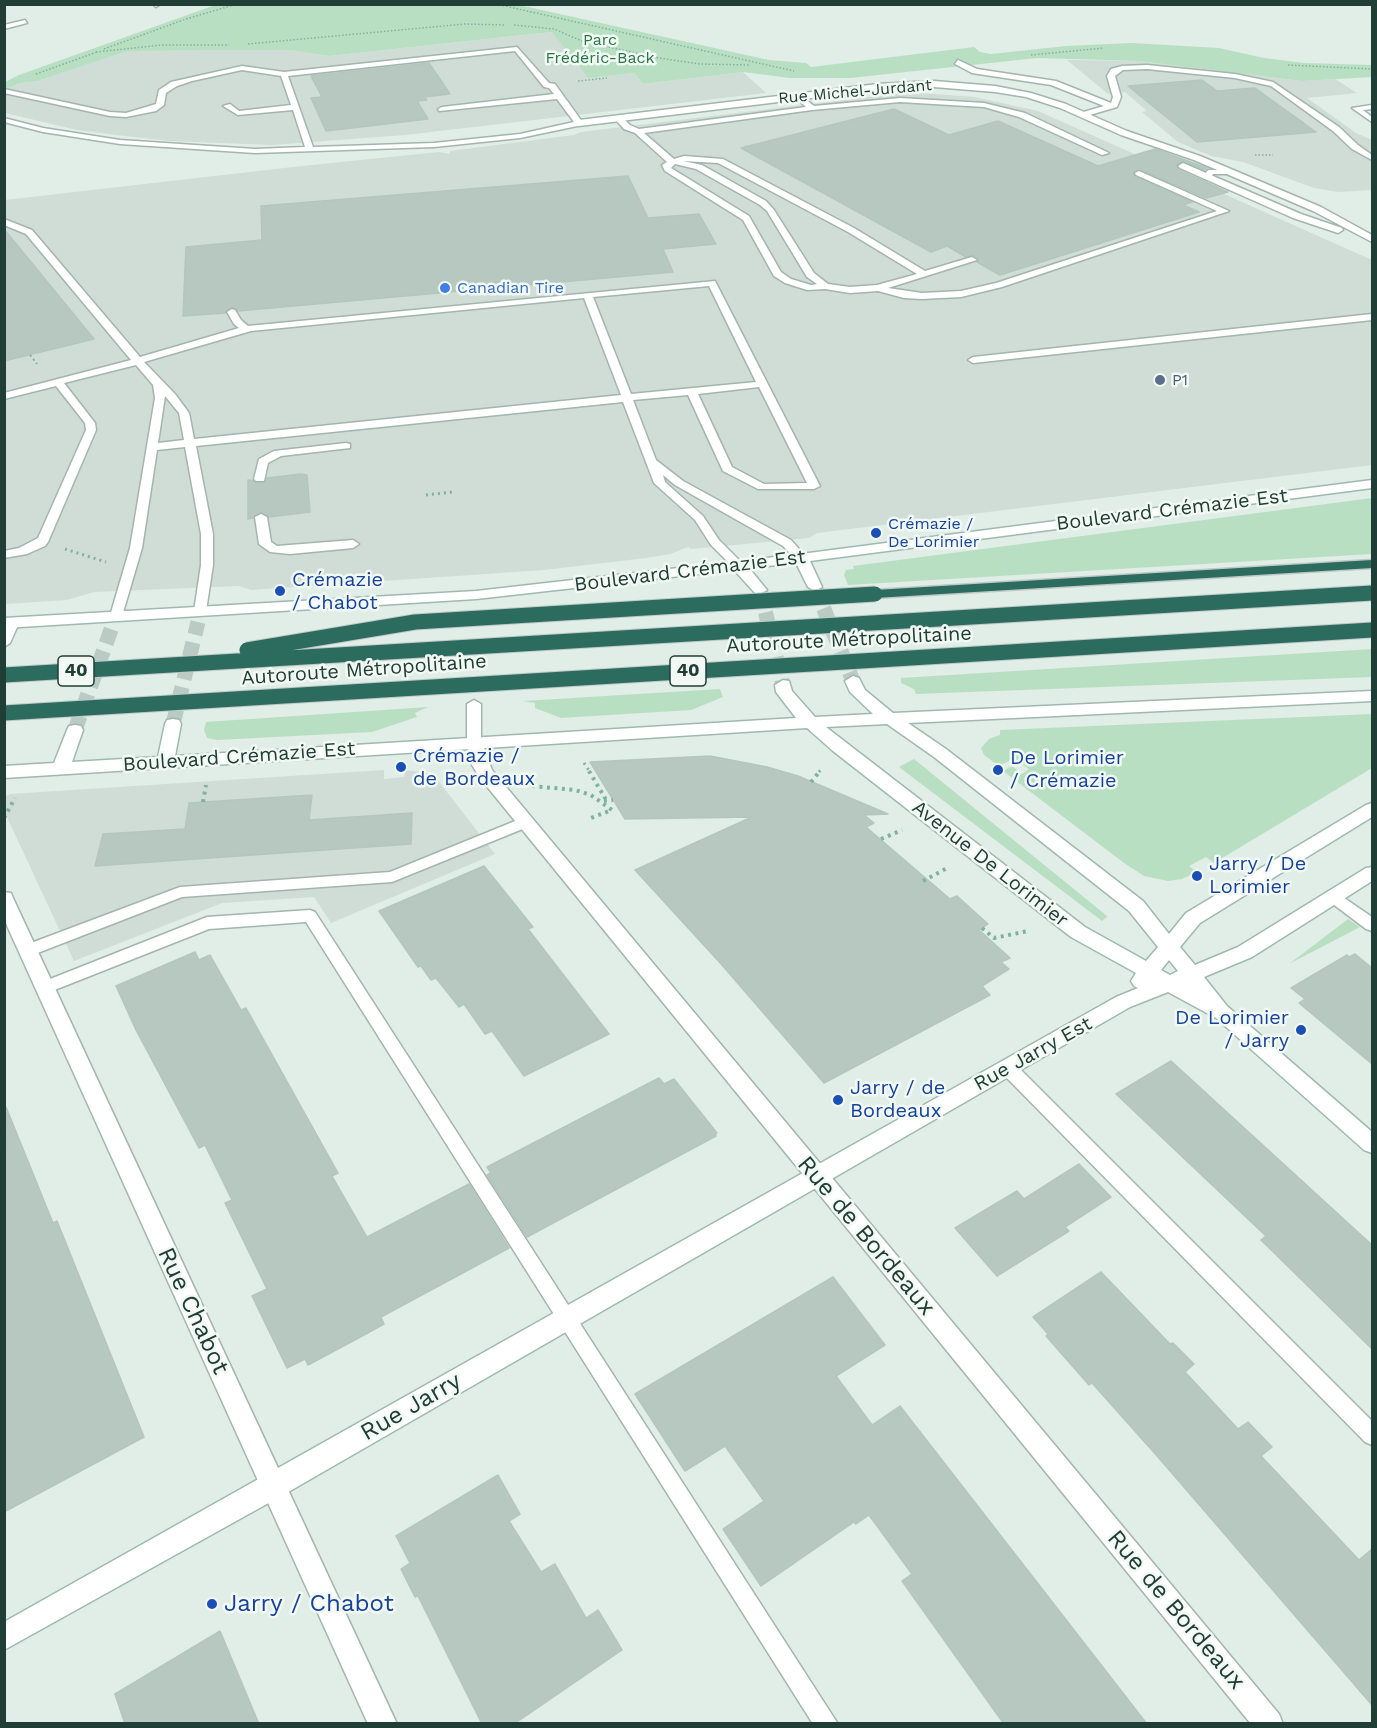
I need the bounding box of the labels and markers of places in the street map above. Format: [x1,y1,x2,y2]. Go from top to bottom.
place label: Canadian Tire [457,278,564,298]
marker: Canadian Tire [438,281,452,295]
place label: P1 [1172,370,1188,390]
marker: P1 [1153,373,1167,387]
place label: Crémazie / De Lorimier [888,514,979,552]
marker: Crémazie / De Lorimier [869,526,883,540]
place label: Crémazie / Chabot [292,568,383,615]
marker: Crémazie / Chabot [273,584,287,598]
place label: Crémazie / de Bordeaux [413,744,535,791]
place label: De Lorimier / Crémazie [1010,746,1124,793]
marker: Crémazie / de Bordeaux [394,760,408,774]
marker: De Lorimier / Crémazie [991,763,1005,777]
place label: Jarry / De Lorimier [1209,852,1306,899]
marker: Jarry / De Lorimier [1190,869,1204,883]
place label: De Lorimier / Jarry [1175,1006,1289,1053]
marker: De Lorimier / Jarry [1294,1023,1308,1037]
place label: Jarry / de Bordeaux [850,1076,945,1123]
marker: Jarry / de Bordeaux [831,1093,845,1107]
place label: Jarry / Chabot [224,1590,394,1618]
marker: Jarry / Chabot [205,1597,219,1611]

